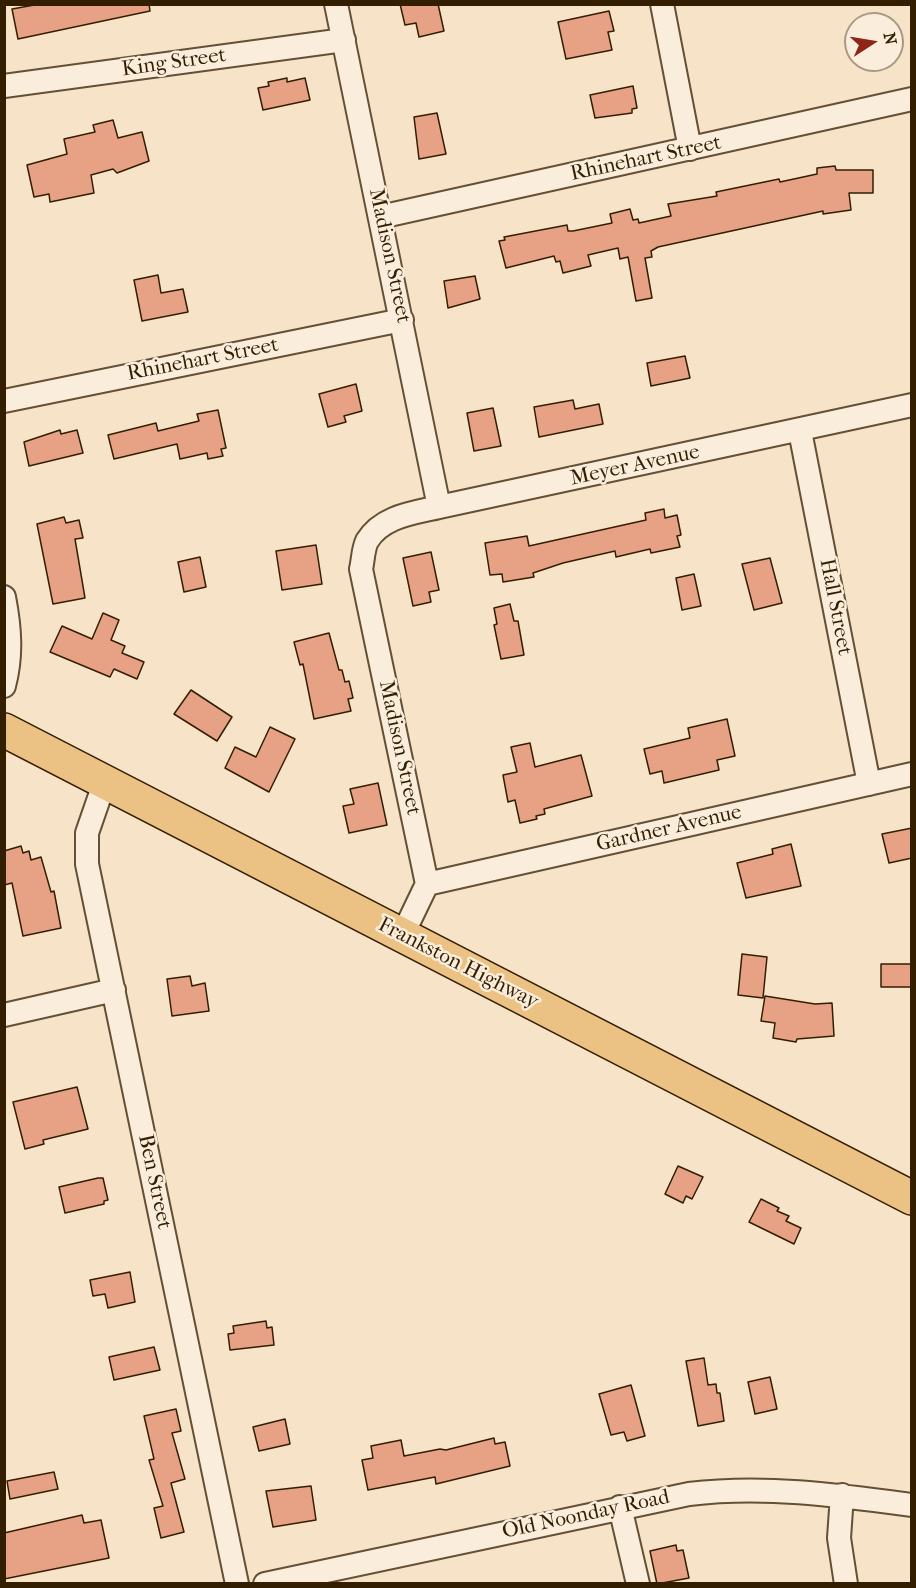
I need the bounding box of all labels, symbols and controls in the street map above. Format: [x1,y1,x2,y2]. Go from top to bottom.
north arrow [844,12,904,72]
text: N [880,31,901,46]
street label: King Street [120,43,228,83]
street label: Rhinehart Street [568,131,724,187]
street label: Madison Street [362,186,416,326]
street label: Rhinehart Street [125,333,281,387]
street label: Meyer Avenue [568,440,702,492]
street label: Hall Street [813,557,857,657]
street label: Madison Street [372,678,426,818]
street label: Gardner Avenue [594,800,744,858]
street label: Frankston Highway [374,913,542,1015]
street label: Ben Street [132,1132,176,1232]
street label: Old Noonday Road [500,1485,672,1545]

